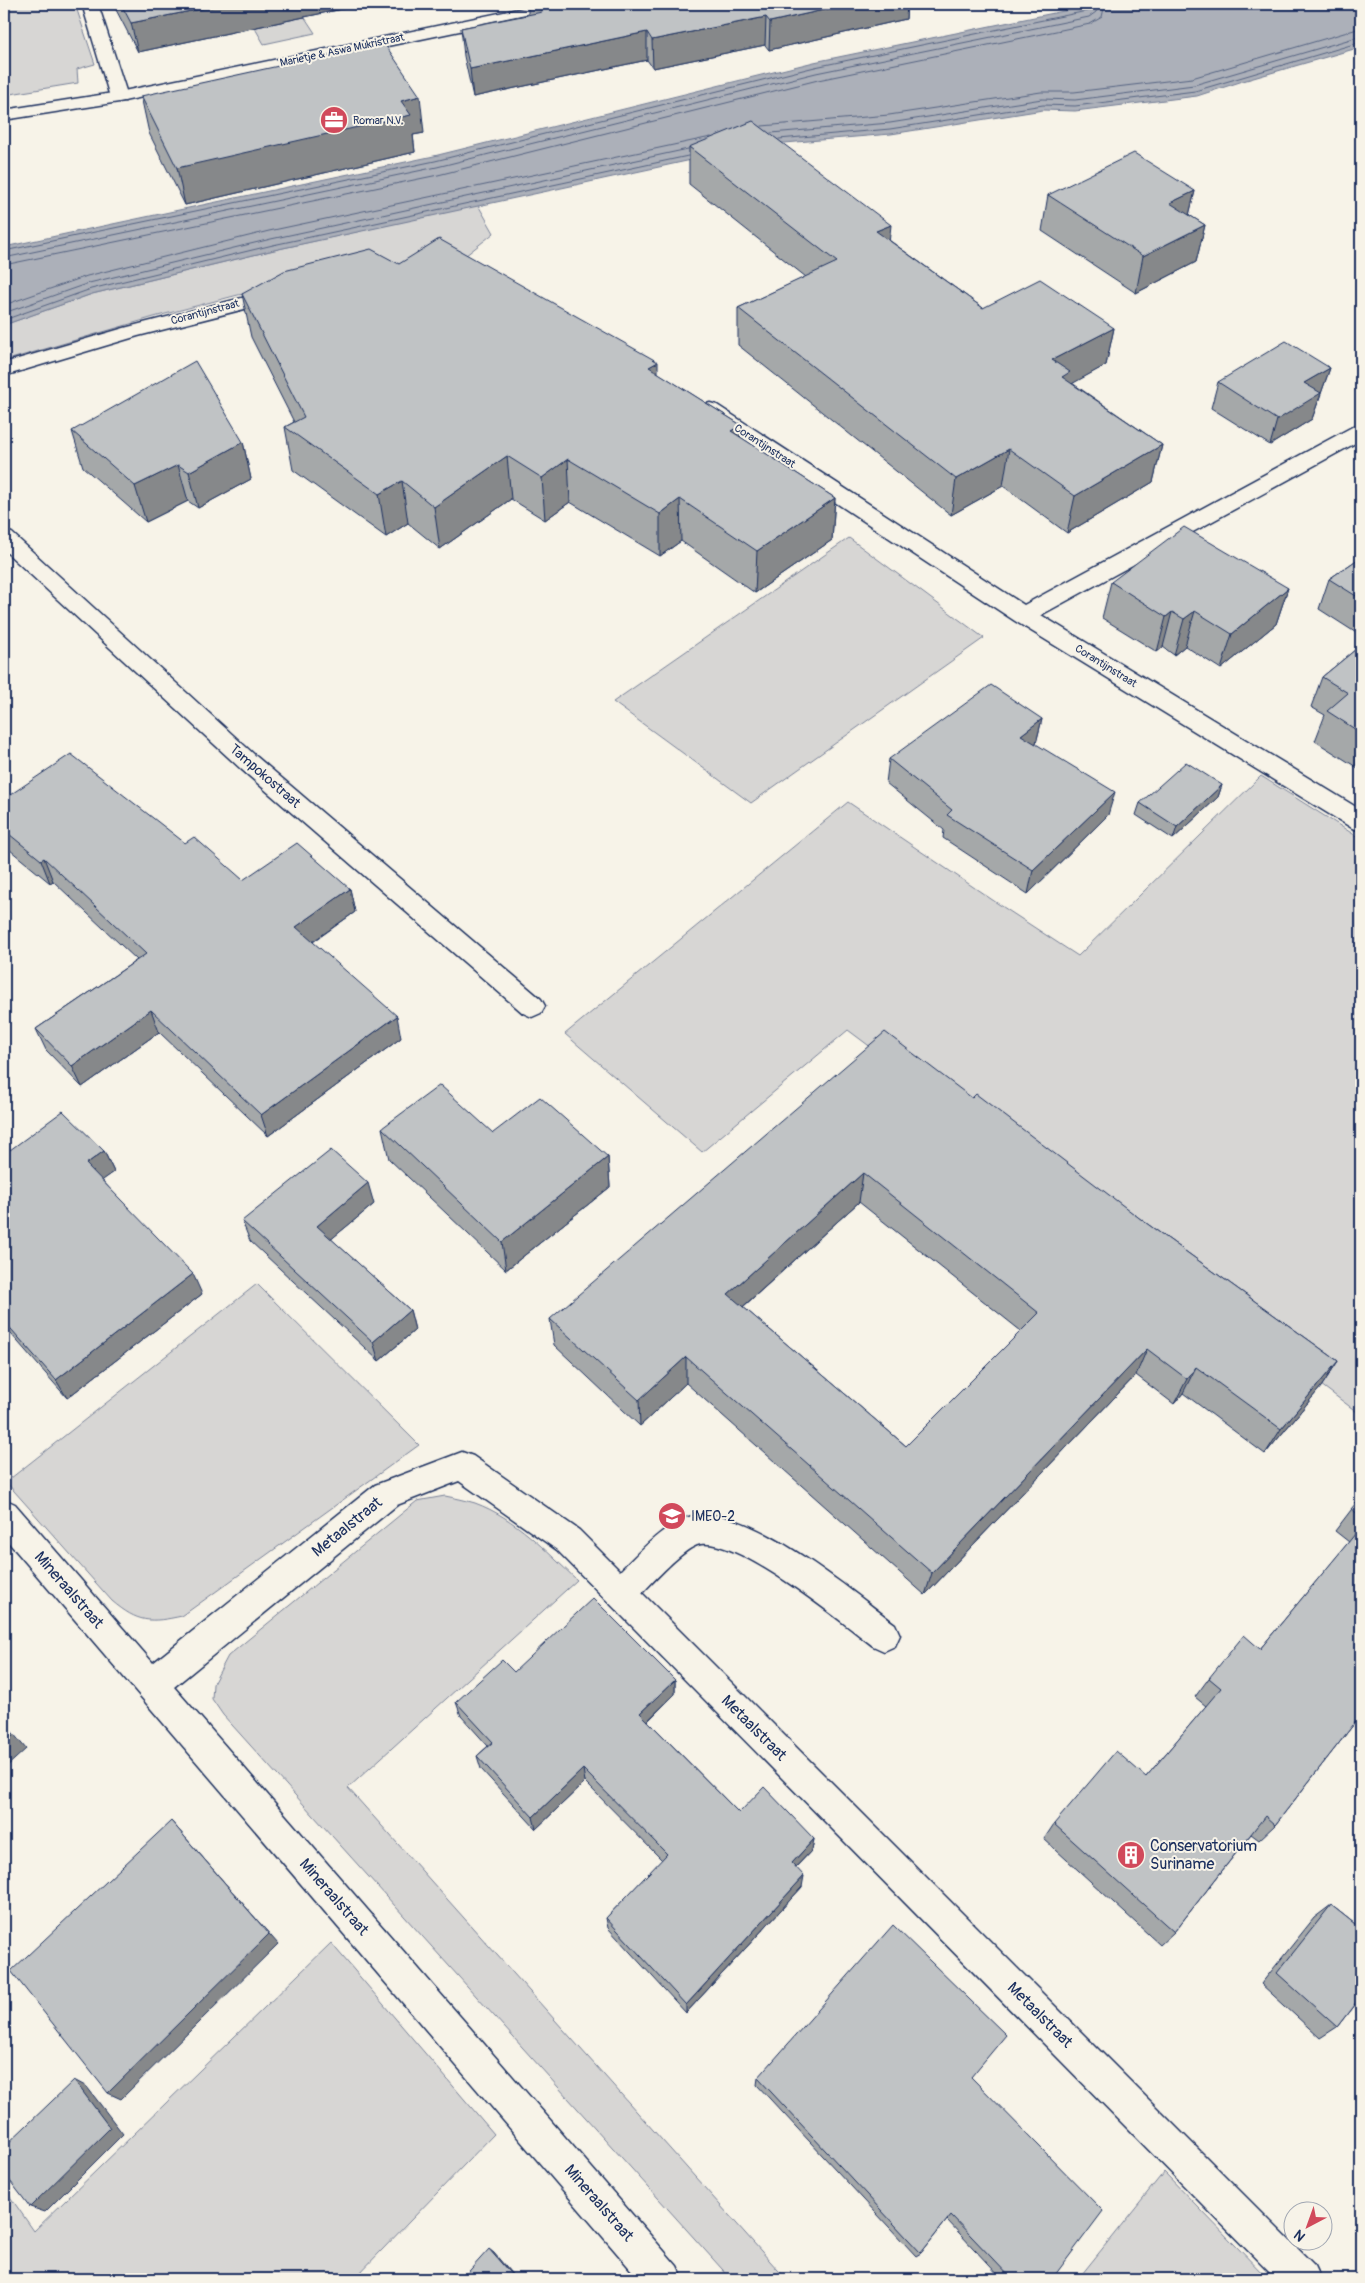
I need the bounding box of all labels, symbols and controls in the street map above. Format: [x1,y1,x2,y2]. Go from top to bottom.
street label: Marietje & Aswa Mukristraat [279,30,406,70]
office icon: Romar N.V. [319,105,349,135]
place label: Romar N.V. [353,114,403,127]
street label: Corantijnstraat [169,296,241,327]
street label: Corantijnstraat [732,421,798,471]
street label: Corantijnstraat [1073,642,1140,690]
street label: Tampokostraat [226,741,304,812]
street label: Metaalstraat [308,1492,387,1561]
school or university icon: IMEO-2 [657,1501,687,1531]
place label: IMEO-2 [691,1508,735,1525]
street label: Mineraalstraat [30,1547,108,1633]
street label: Metaalstraat [717,1691,791,1765]
place label: Conservatorium Suriname [1150,1836,1257,1874]
building icon: Conservatorium Suriname [1116,1840,1146,1870]
street label: Mineraalstraat [295,1854,373,1940]
street label: Metaalstraat [1003,1978,1077,2052]
street label: Mineraalstraat [560,2160,638,2246]
north arrow [1282,2200,1332,2250]
text: N [1291,2226,1309,2245]

